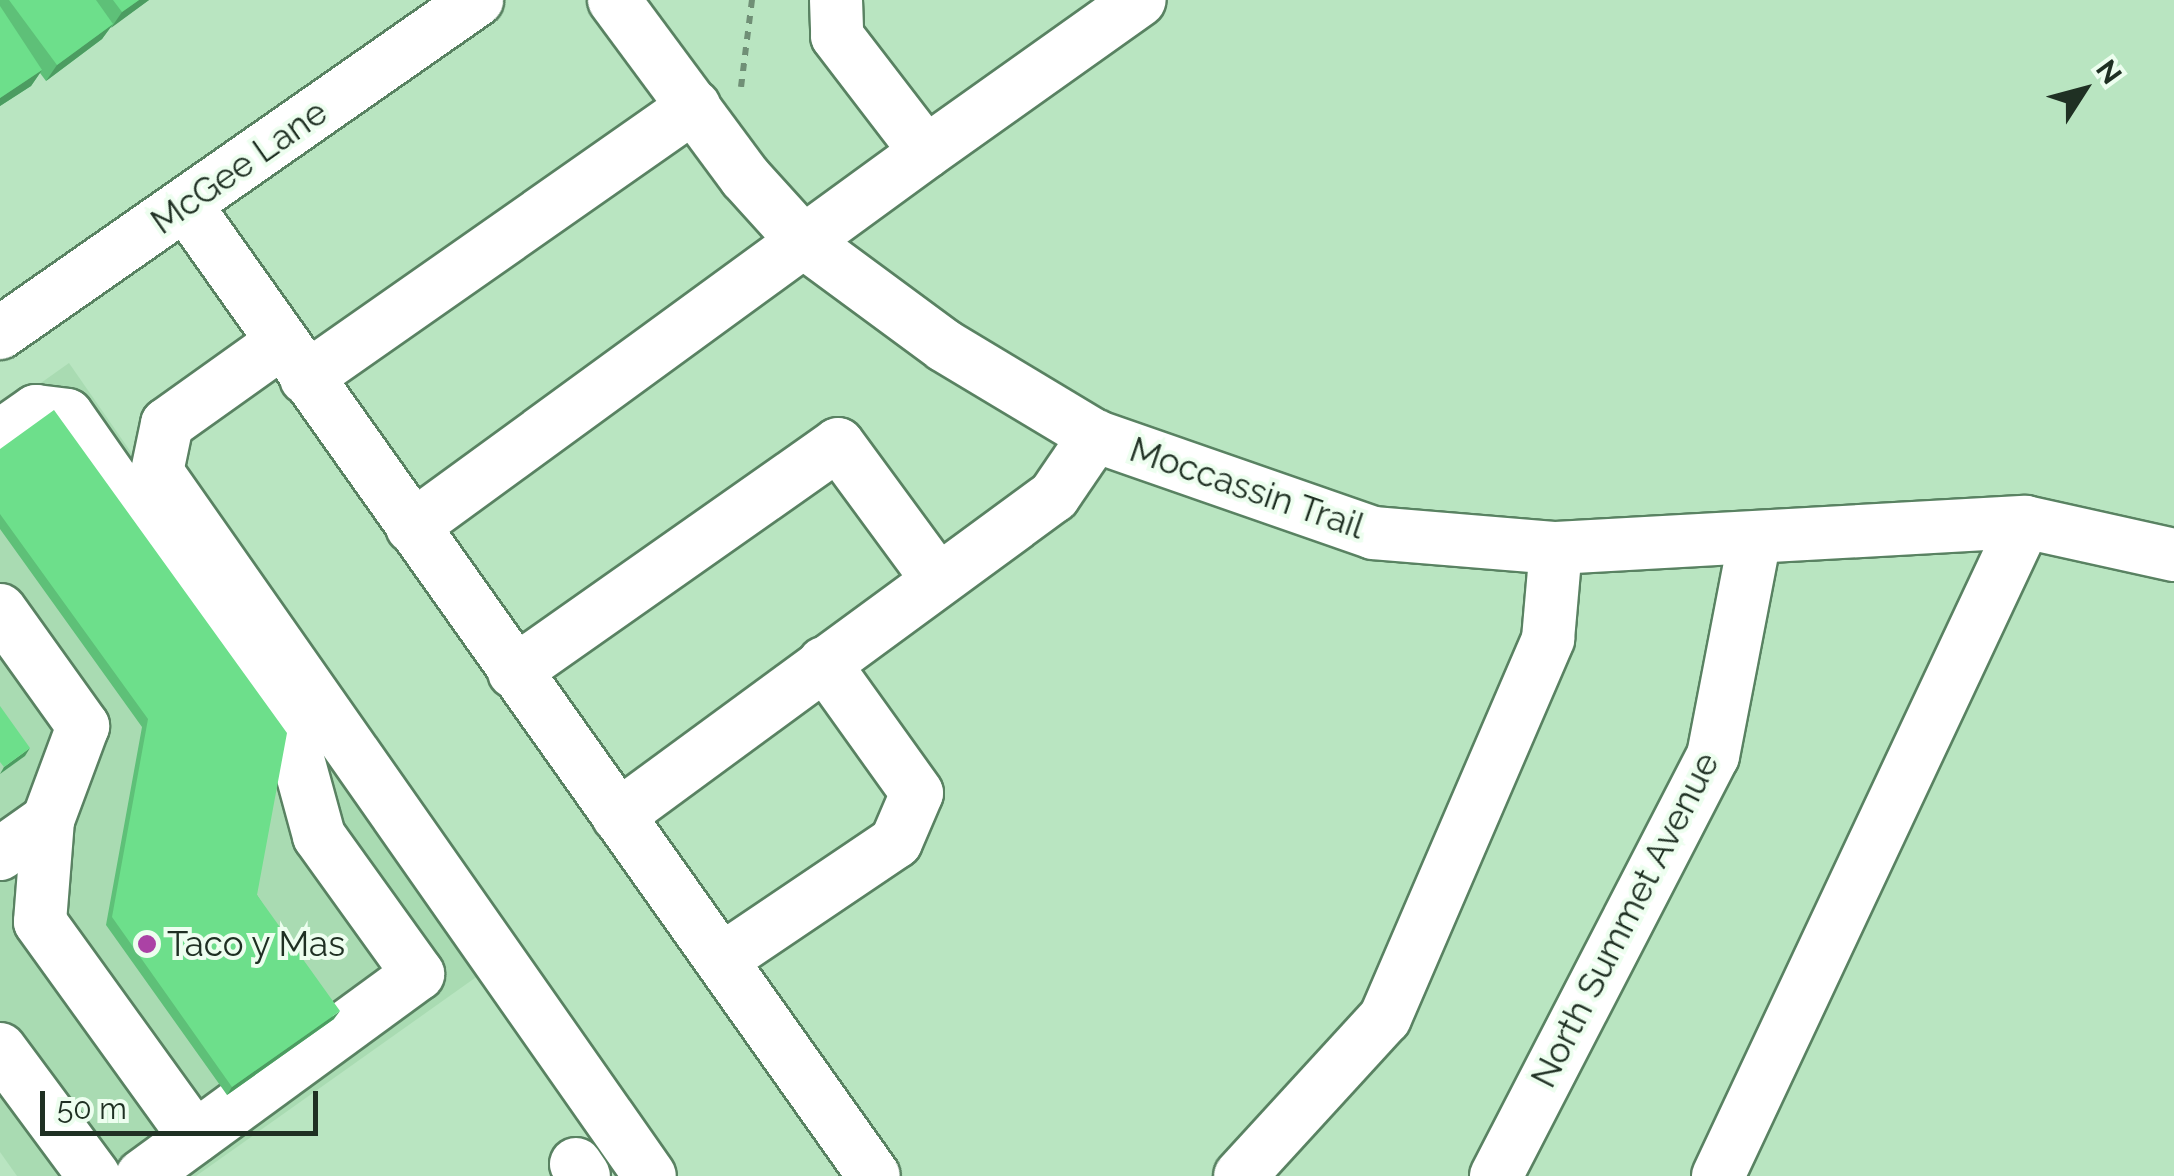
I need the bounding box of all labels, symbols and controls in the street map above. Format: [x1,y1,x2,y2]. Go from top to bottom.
north arrow [2034,40,2134,140]
text: N [2089,54,2128,90]
street label: McGee Lane [143,91,335,243]
street label: Moccassin Trail [1124,428,1370,548]
street label: North Summet Avenue [1522,745,1728,1095]
place label: Taco y Mas [167,923,347,965]
marker: Taco y Mas [136,933,158,955]
scale bar [45,1071,322,1133]
text: 50 m [57,1091,127,1126]

